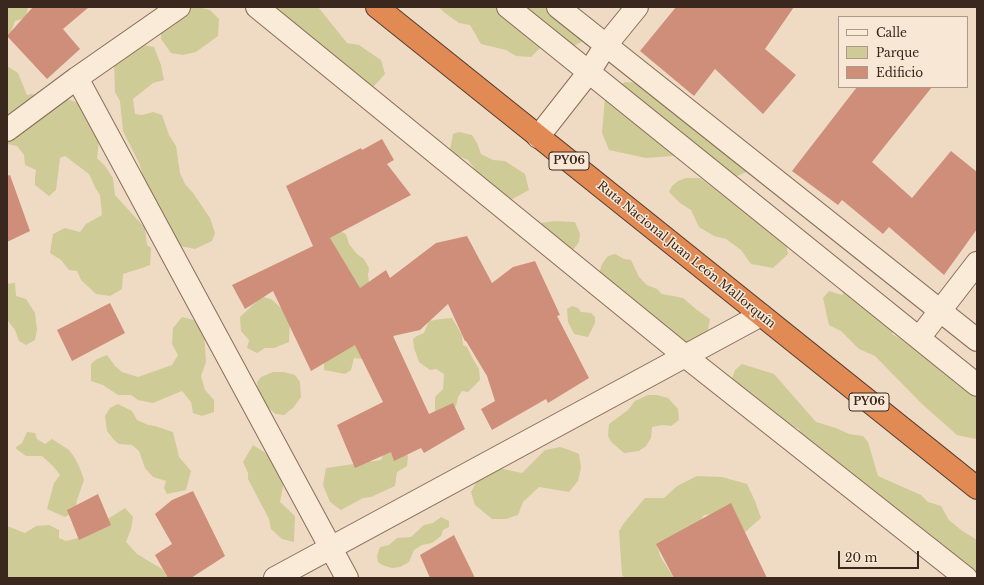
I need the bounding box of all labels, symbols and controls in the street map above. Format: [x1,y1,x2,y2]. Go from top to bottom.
legend [838,16,968,88]
text: Calle [876,25,907,40]
text: Parque [876,45,919,60]
text: Edificio [876,65,923,80]
road number: PY06 [549,152,589,170]
street label: Ruta Nacional Juan León Mallorquín [594,179,778,331]
road number: PY06 [849,393,889,411]
scale bar [840,543,921,569]
text: 20 m [845,550,877,565]

